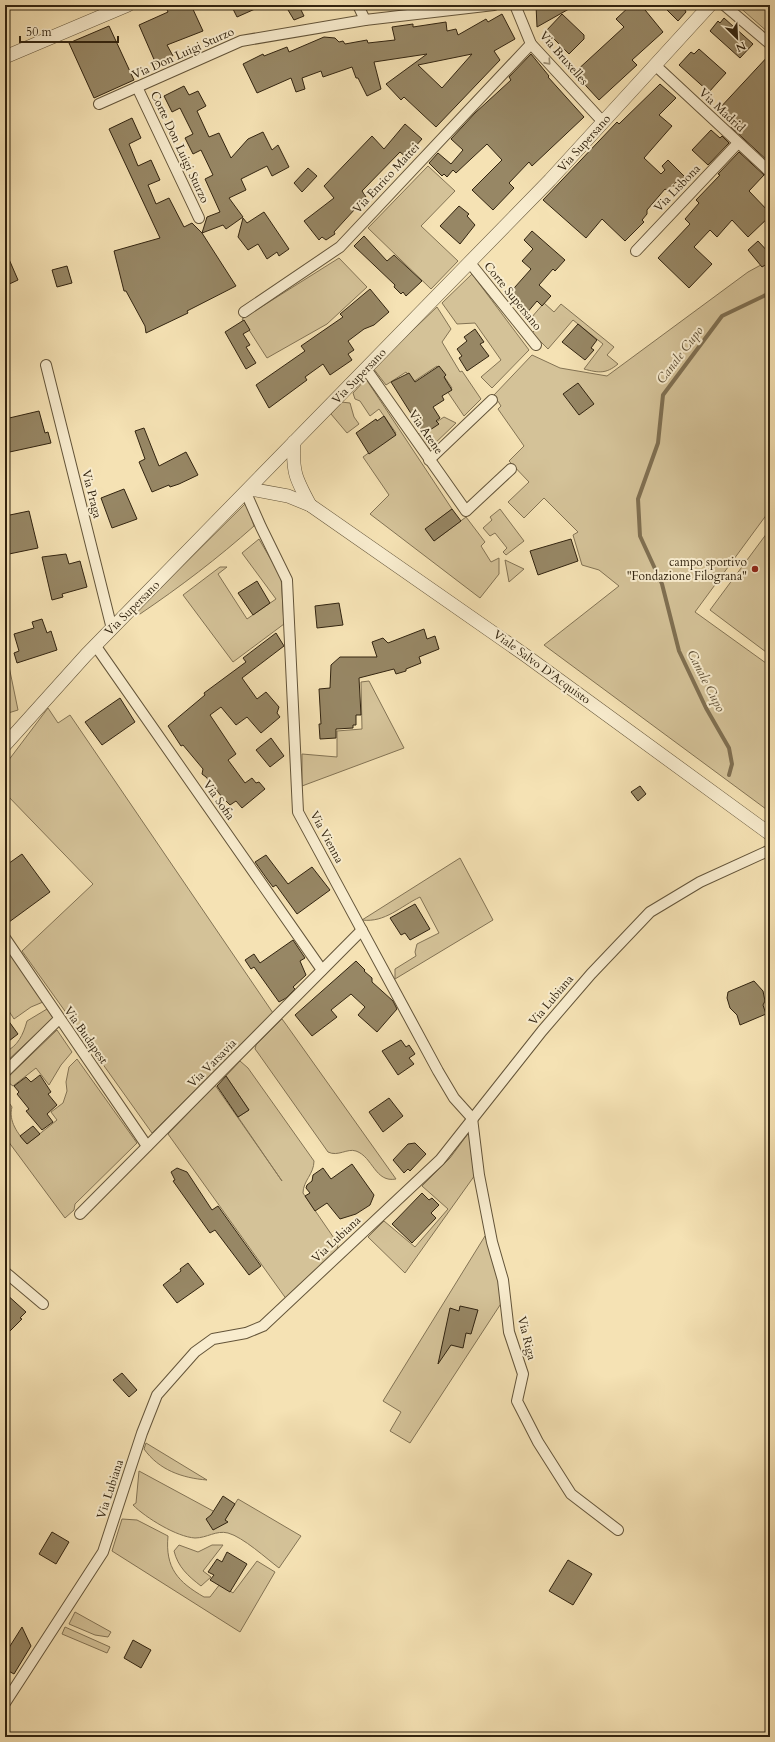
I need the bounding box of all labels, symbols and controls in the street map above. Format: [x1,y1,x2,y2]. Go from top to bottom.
scale bar [20,18,118,44]
north arrow [717,18,757,58]
street label: Via Don Luigi Sturzo [129,23,237,83]
text: 50 m [26,24,53,40]
street label: Via Bruxelles [536,28,592,88]
text: N [733,38,748,56]
one-way arrow [543,57,551,65]
street label: Via Madrid [695,84,749,136]
street label: Corte Don Luigi Sturzo [147,88,213,206]
street label: Via Supersano [554,111,614,175]
street label: Via Enrico Mattei [349,139,423,217]
street label: Via Lisbona [650,160,704,215]
street label: Corte Supersano [480,258,546,334]
water label: Canale Cupo [652,323,708,387]
street label: Via Supersano [328,344,390,407]
street label: Via Atene [405,407,447,457]
street label: Via Praga [78,468,106,521]
place label: campo sportivo "Fondazione Filograna" [627,554,748,584]
marker: campo sportivo "Fondazione Filograna" [750,564,760,574]
street label: Via Supersano [101,577,163,639]
street label: Viale Salvo D'Acquisto [490,626,594,708]
water label: Canale Cupo [683,647,729,715]
street label: Via Sofia [200,777,239,824]
street label: Via Vienna [307,808,348,867]
street label: Via Lubiana [525,971,577,1029]
street label: Via Budapest [60,1003,112,1067]
street label: Via Varsavia [184,1035,240,1091]
street label: Via Lubiana [308,1212,365,1266]
street label: Via Riga [514,1315,540,1362]
street label: Via Lubiana [93,1457,127,1521]

